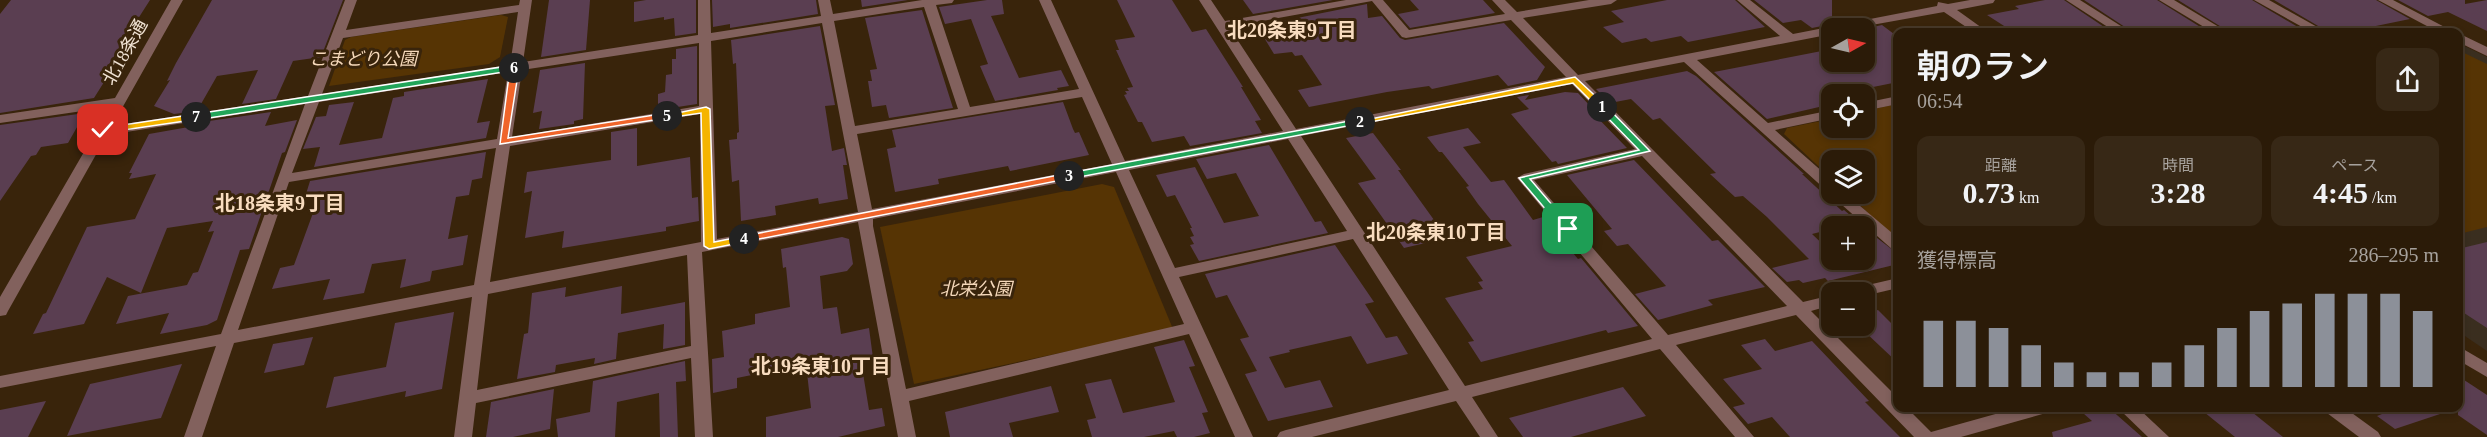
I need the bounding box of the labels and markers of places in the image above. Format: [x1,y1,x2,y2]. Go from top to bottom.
pin: 6 [499,53,529,83]
pin: 1 [1587,92,1617,122]
pin: 5 [652,101,682,131]
pin: 7 [181,102,211,132]
pin [77,104,128,155]
pin: 2 [1345,107,1375,137]
pin: 3 [1054,161,1084,191]
pin [1542,203,1593,254]
pin: 4 [729,224,759,254]

